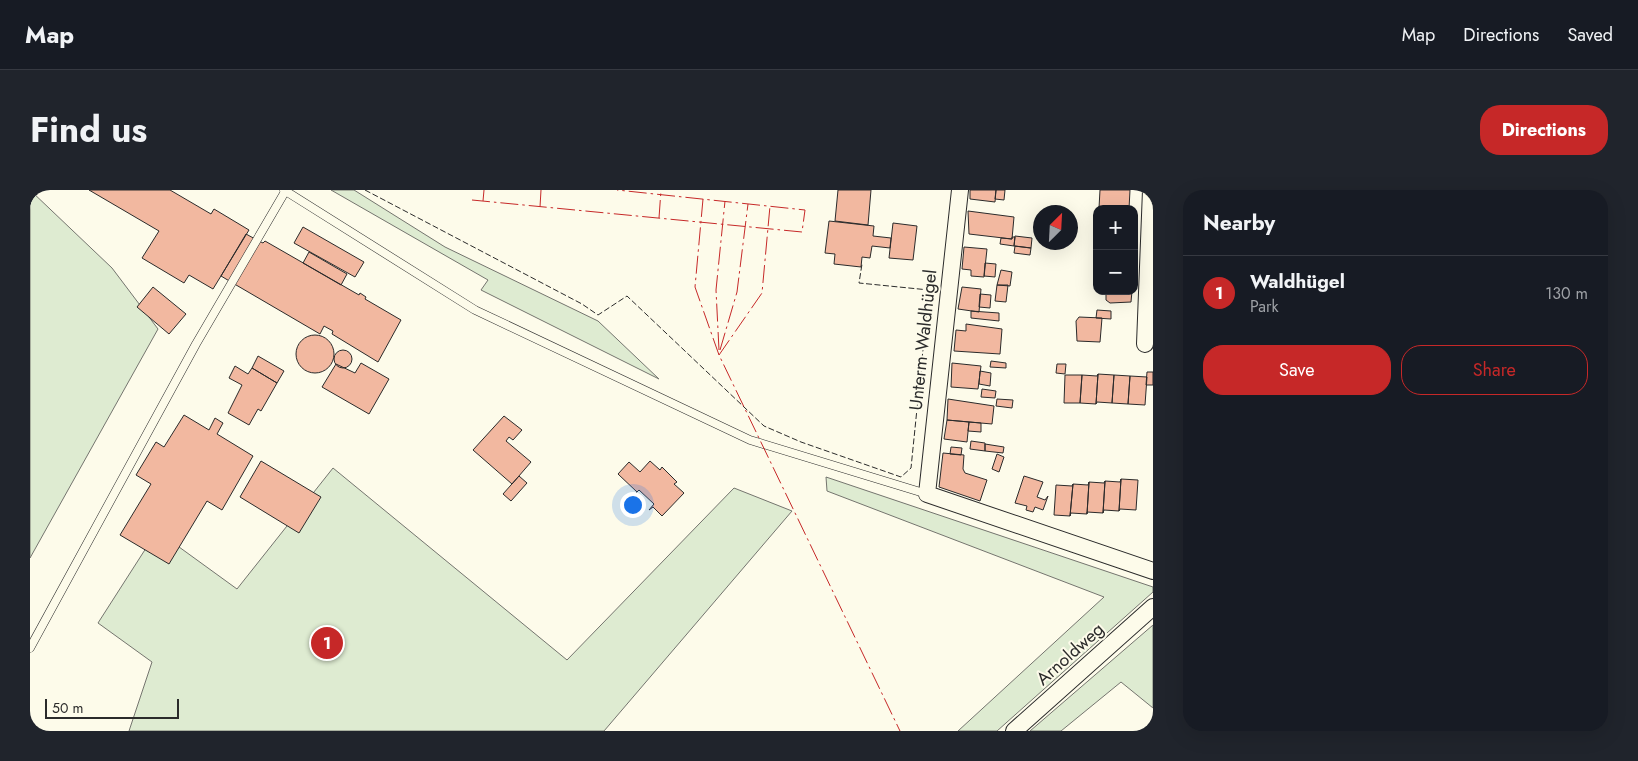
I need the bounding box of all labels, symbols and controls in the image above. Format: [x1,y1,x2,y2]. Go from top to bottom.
text: Map [25,17,74,52]
text: Map [1402,22,1435,48]
text: Directions [1463,22,1539,48]
text: Saved [1567,22,1613,48]
text: Find us [30,105,147,155]
button: Directions [1480,105,1608,155]
north arrow [1033,205,1078,250]
map controls [1093,205,1138,295]
button: + [1093,205,1138,250]
text: Nearby [1203,208,1275,238]
button: − [1093,250,1138,295]
street label: Unterm Waldhügel [903,268,943,412]
text: Waldhügel [1250,268,1345,295]
text: 1 [1215,282,1223,305]
text: 130 m [1545,282,1588,305]
text: Park [1250,295,1279,318]
button: Save [1203,345,1391,395]
button: Share [1401,345,1588,395]
your location [620,492,646,518]
street label: Arnoldweg [1030,616,1110,692]
pin: 1 [311,624,343,662]
scale bar [45,696,179,719]
text: 50 m [52,698,83,718]

